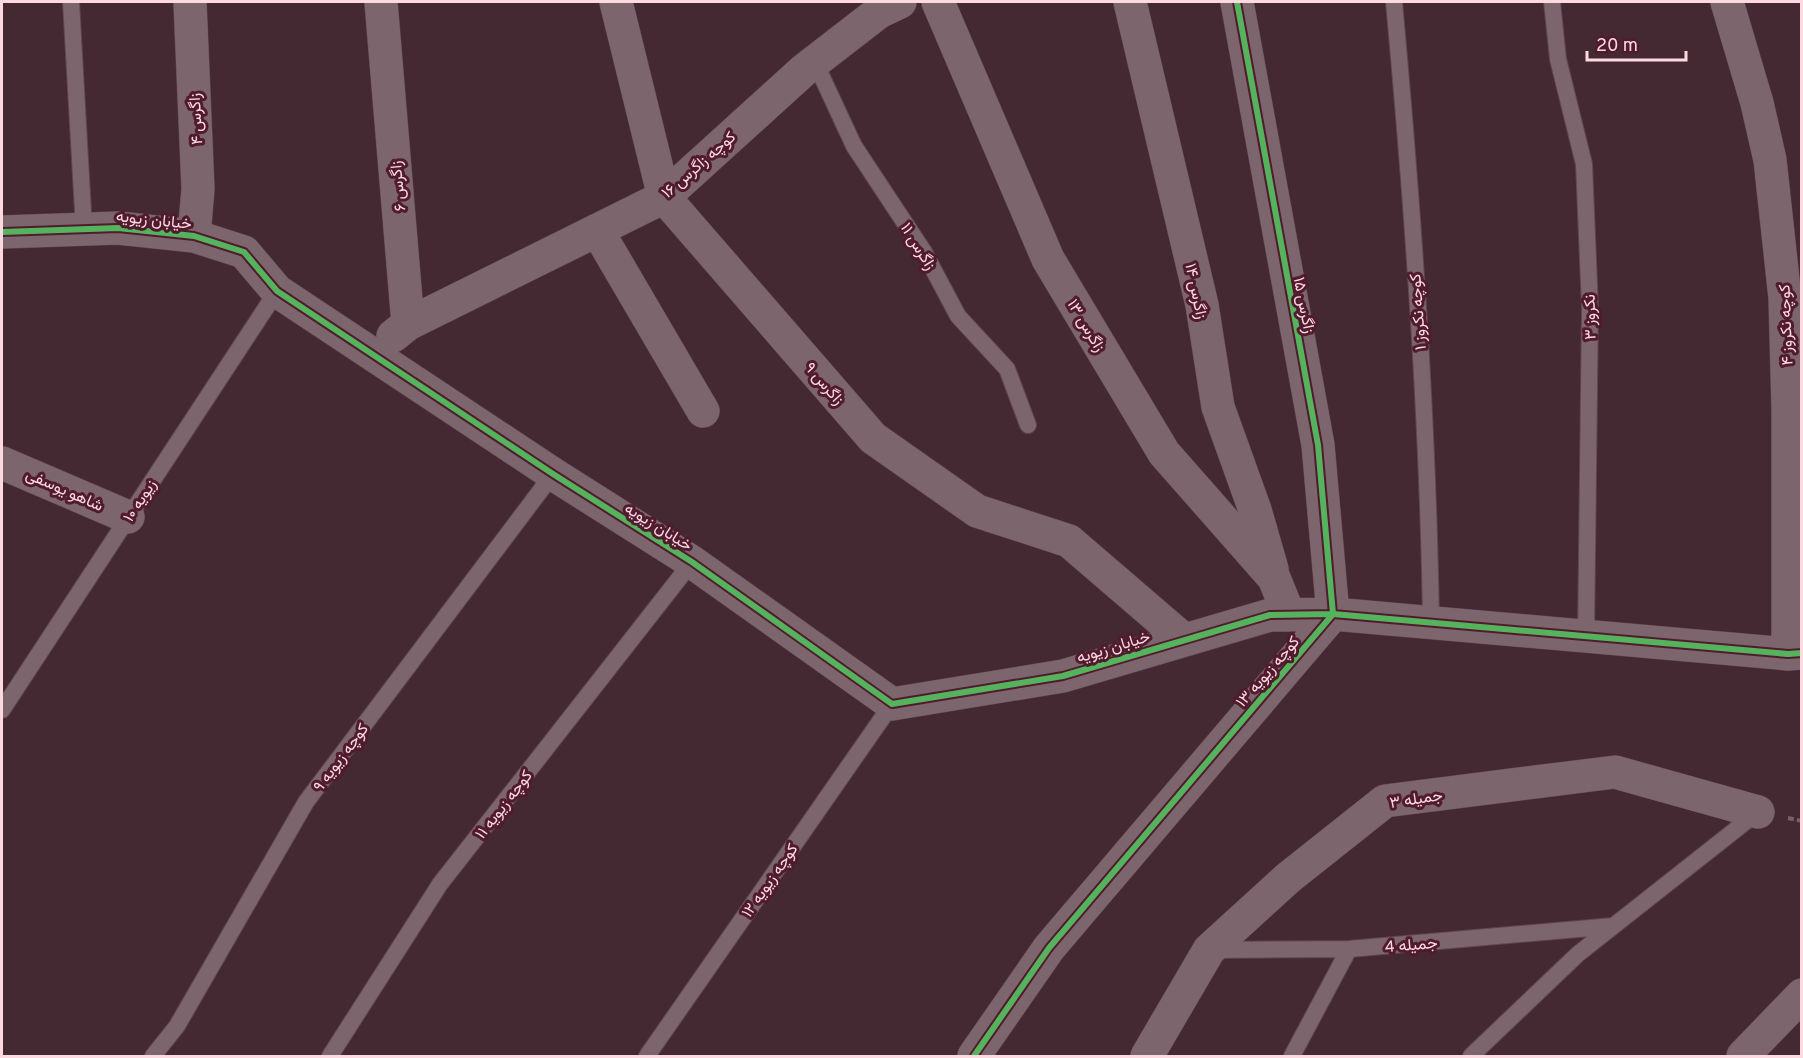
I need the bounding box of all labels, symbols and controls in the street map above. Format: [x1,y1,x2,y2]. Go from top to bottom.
scale bar [1587,24,1686,62]
text: 20 m [1596,35,1638,58]
street label: زاگرس ۴ [186,92,208,145]
street label: کوچه زاگرس ۱۶ [658,128,741,203]
street label: زاگرس ۶ [387,160,411,212]
street label: خیابان زیویه [115,207,193,235]
street label: زاگرس ۱۱ [895,220,940,274]
street label: زاگرس ۱۴ [1179,262,1211,321]
street label: کوچه نکروز ۱ [1406,273,1432,351]
street label: زاگرس ۱۵ [1288,276,1318,335]
street label: کوچه نکروز ۴ [1776,284,1798,366]
street label: نکروز ۳ [1581,294,1601,340]
street label: زاگرس ۱۳ [1062,296,1109,356]
street label: زاگرس ۹ [799,359,848,410]
street label: شاهو یوسفی [22,465,106,517]
street label: زیویه ۱۰ [120,476,162,526]
street label: خیابان زیویه [620,499,696,556]
street label: خیابان زیویه [1074,627,1153,669]
street label: کوچه زیویه ۱۳ [1232,633,1305,712]
street label: کوچه زیویه ۹ [309,720,374,796]
street label: کوچه زیویه ۱۱ [472,767,538,844]
street label: جمیله ۳ [1388,786,1445,814]
street label: کوچه زیویه ۱۲ [738,840,803,922]
street label: جمیله 4 [1384,934,1439,958]

